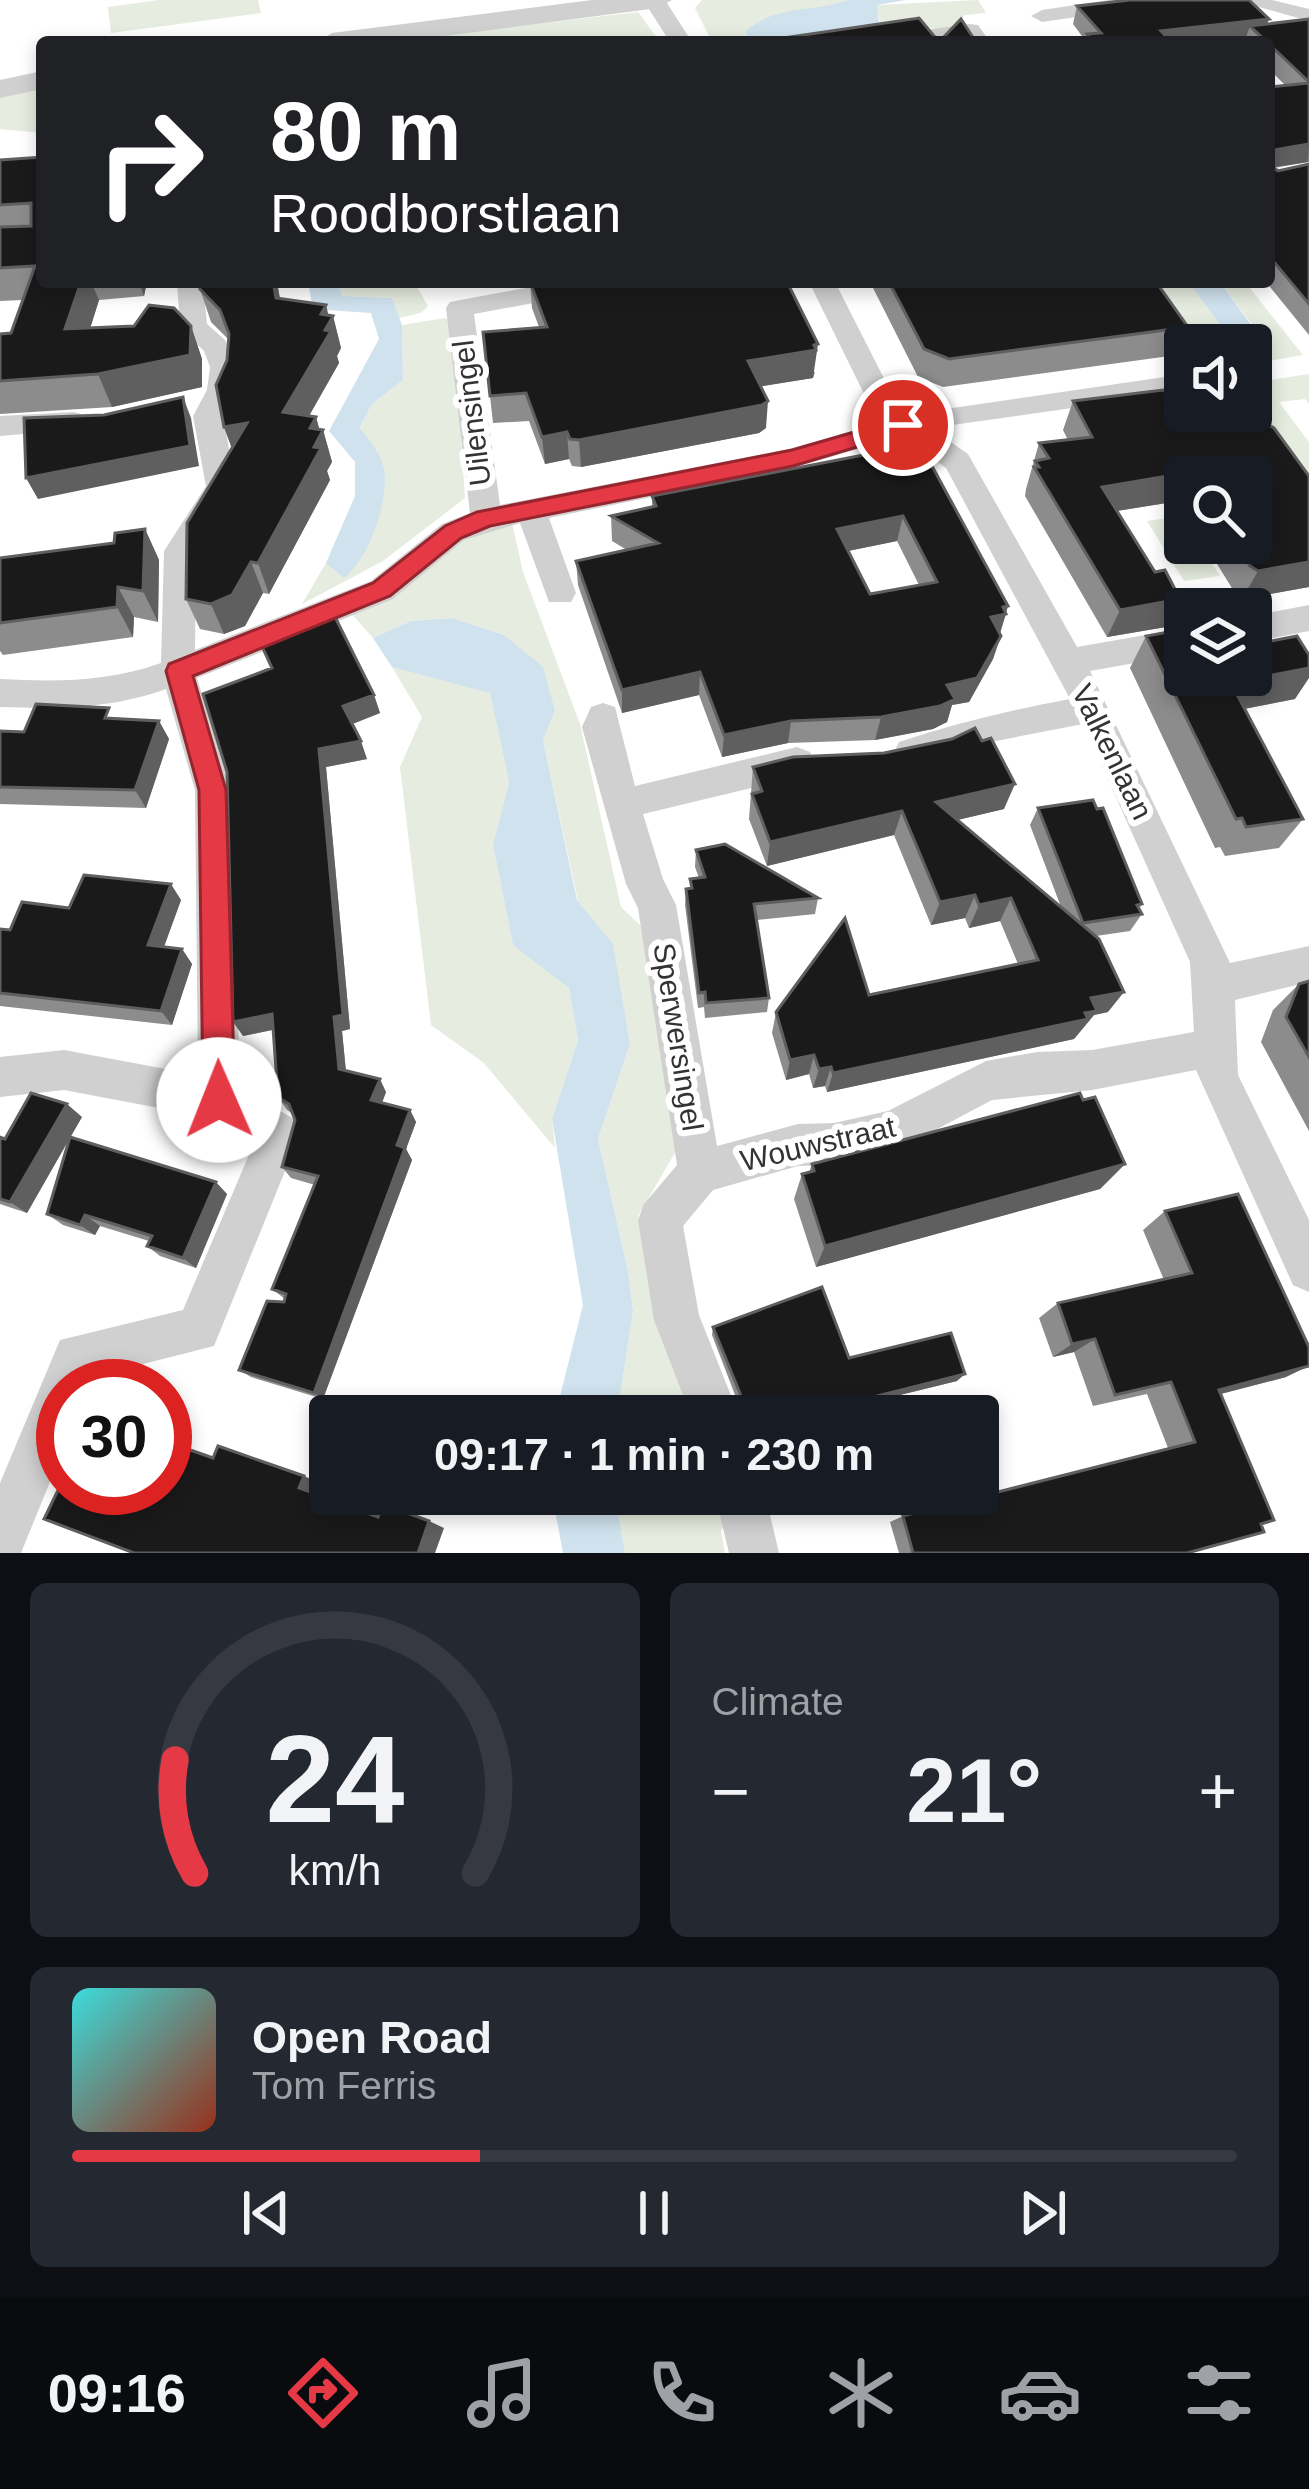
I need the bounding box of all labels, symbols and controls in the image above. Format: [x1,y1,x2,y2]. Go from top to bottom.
icon: right [72,84,228,240]
text: 80 m [270,84,461,178]
text: Roodborstlaan [270,183,621,243]
map controls [1164,324,1272,696]
button: sound [1164,324,1272,432]
street label: Uilensingel [446,338,497,488]
pin [852,374,954,476]
icon: arrive [870,392,936,458]
button: search [1164,456,1272,564]
button: layers [1164,588,1272,696]
street label: Valkenlaan [1066,679,1159,825]
street label: Sperwersingel [647,940,710,1133]
position arrow [156,1037,282,1163]
street label: Wouwstraat [737,1110,899,1177]
speed limit sign: 30 [36,1359,192,1515]
text: 09:17 · 1 min · 230 m [434,1429,874,1480]
text: Climate [712,1680,844,1723]
text: 24 [265,1709,404,1848]
text: 21° [906,1741,1042,1841]
text: − [712,1754,750,1828]
text: + [1198,1754,1237,1828]
text: km/h [288,1846,381,1894]
text: Open Road [252,2012,492,2063]
text: Tom Ferris [252,2064,436,2107]
icon: previous [233,2180,299,2246]
icon: pause [621,2180,687,2246]
icon: next [1010,2180,1076,2246]
icon: directions [281,2351,365,2435]
icon: music [460,2351,544,2435]
icon: phone [640,2351,724,2435]
icon: climate [819,2351,903,2435]
icon: car [998,2351,1082,2435]
icon: filters [1177,2351,1261,2435]
text: 09:16 [48,2363,186,2423]

